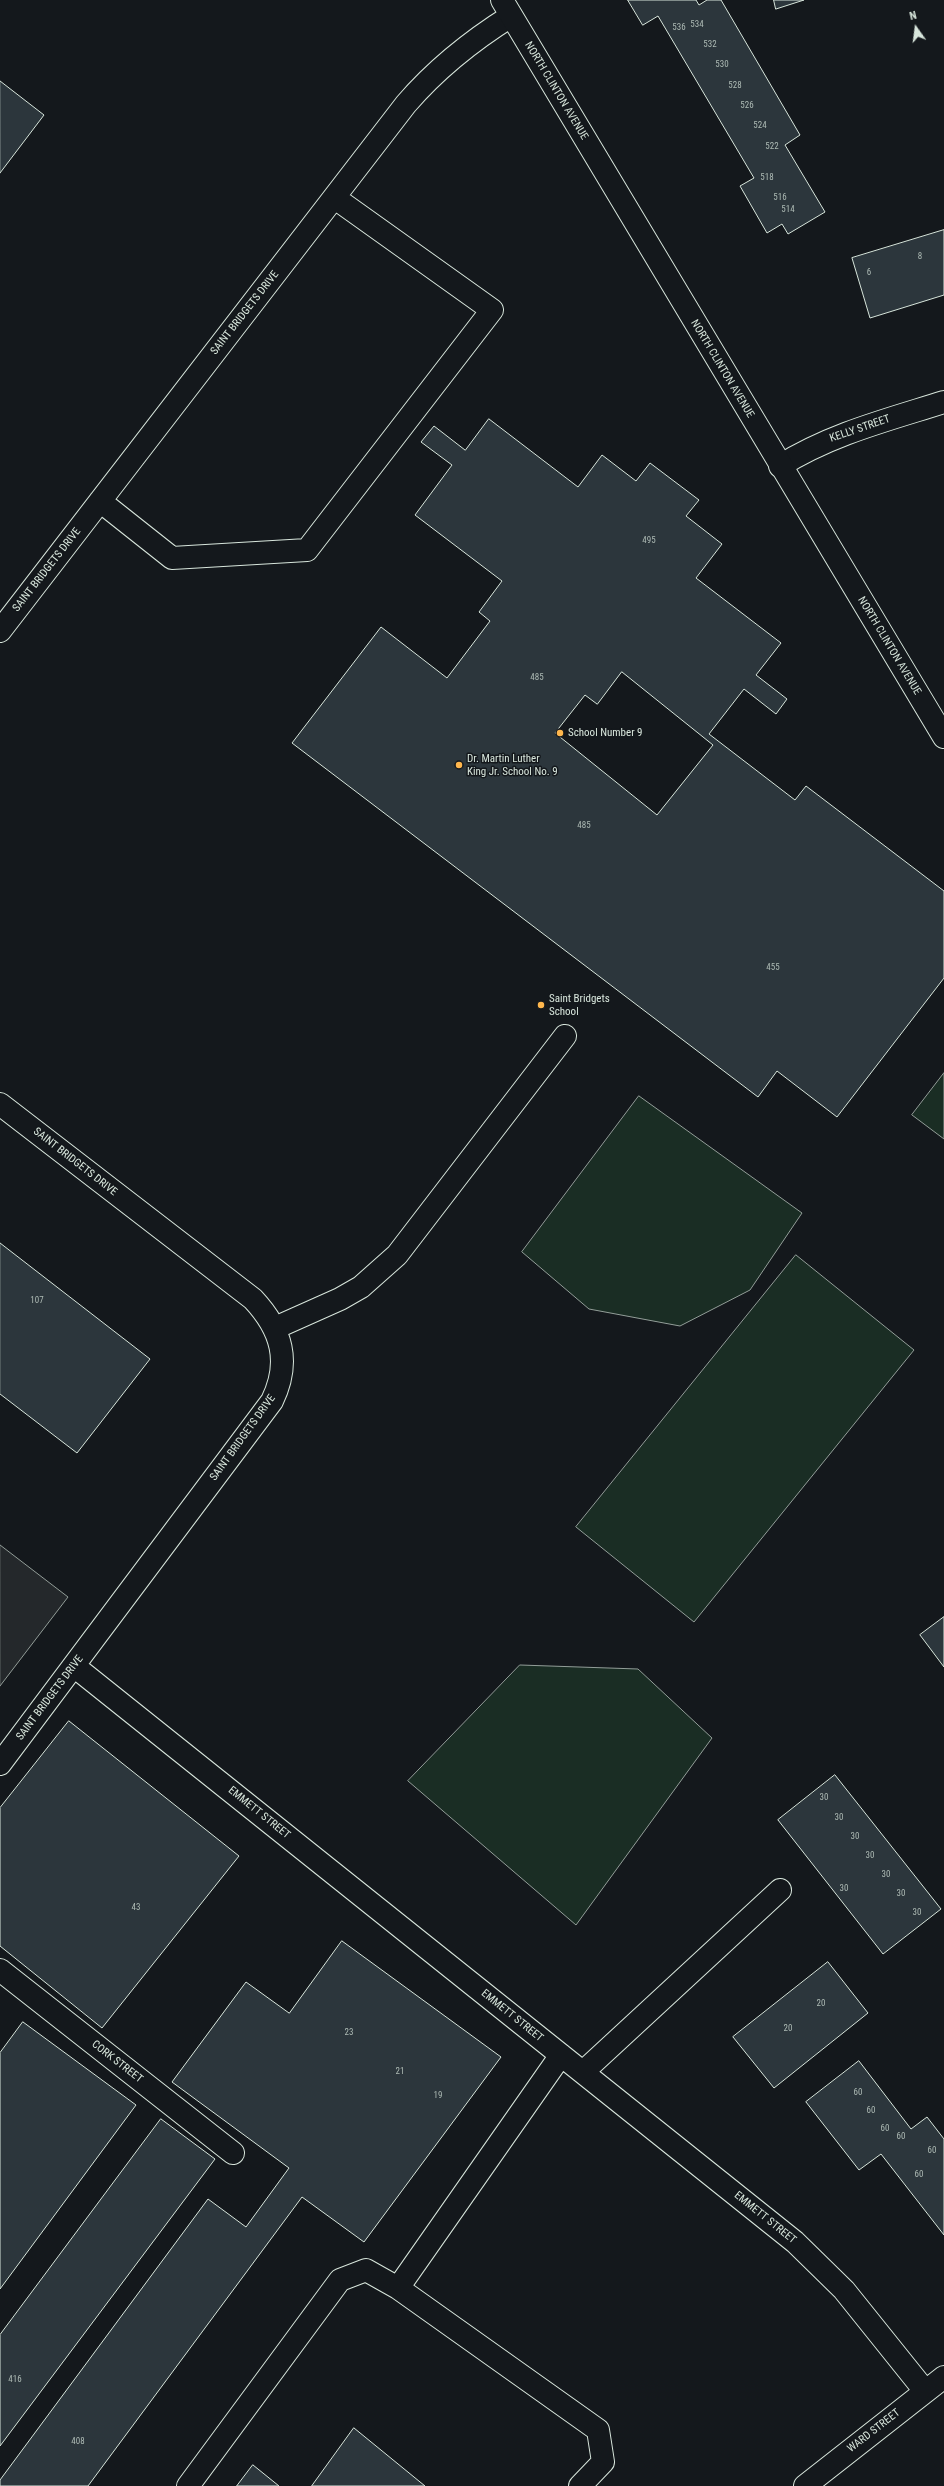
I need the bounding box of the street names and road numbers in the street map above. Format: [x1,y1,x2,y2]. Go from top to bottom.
street label: NORTH CLINTON AVENUE [521,39,591,143]
street label: SAINT BRIDGETS DRIVE [208,268,282,358]
street label: NORTH CLINTON AVENUE [687,317,757,421]
street label: KELLY STREET [828,413,892,445]
street label: SAINT BRIDGETS DRIVE [10,525,84,615]
street label: NORTH CLINTON AVENUE [854,594,924,698]
street label: SAINT BRIDGETS DRIVE [30,1125,120,1199]
street label: SAINT BRIDGETS DRIVE [207,1392,279,1484]
street label: SAINT BRIDGETS DRIVE [14,1653,86,1743]
street label: EMMETT STREET [225,1784,293,1842]
street label: EMMETT STREET [478,1987,546,2045]
street label: CORK STREET [89,2038,145,2086]
street label: EMMETT STREET [731,2189,799,2247]
street label: WARD STREET [845,2406,903,2456]

